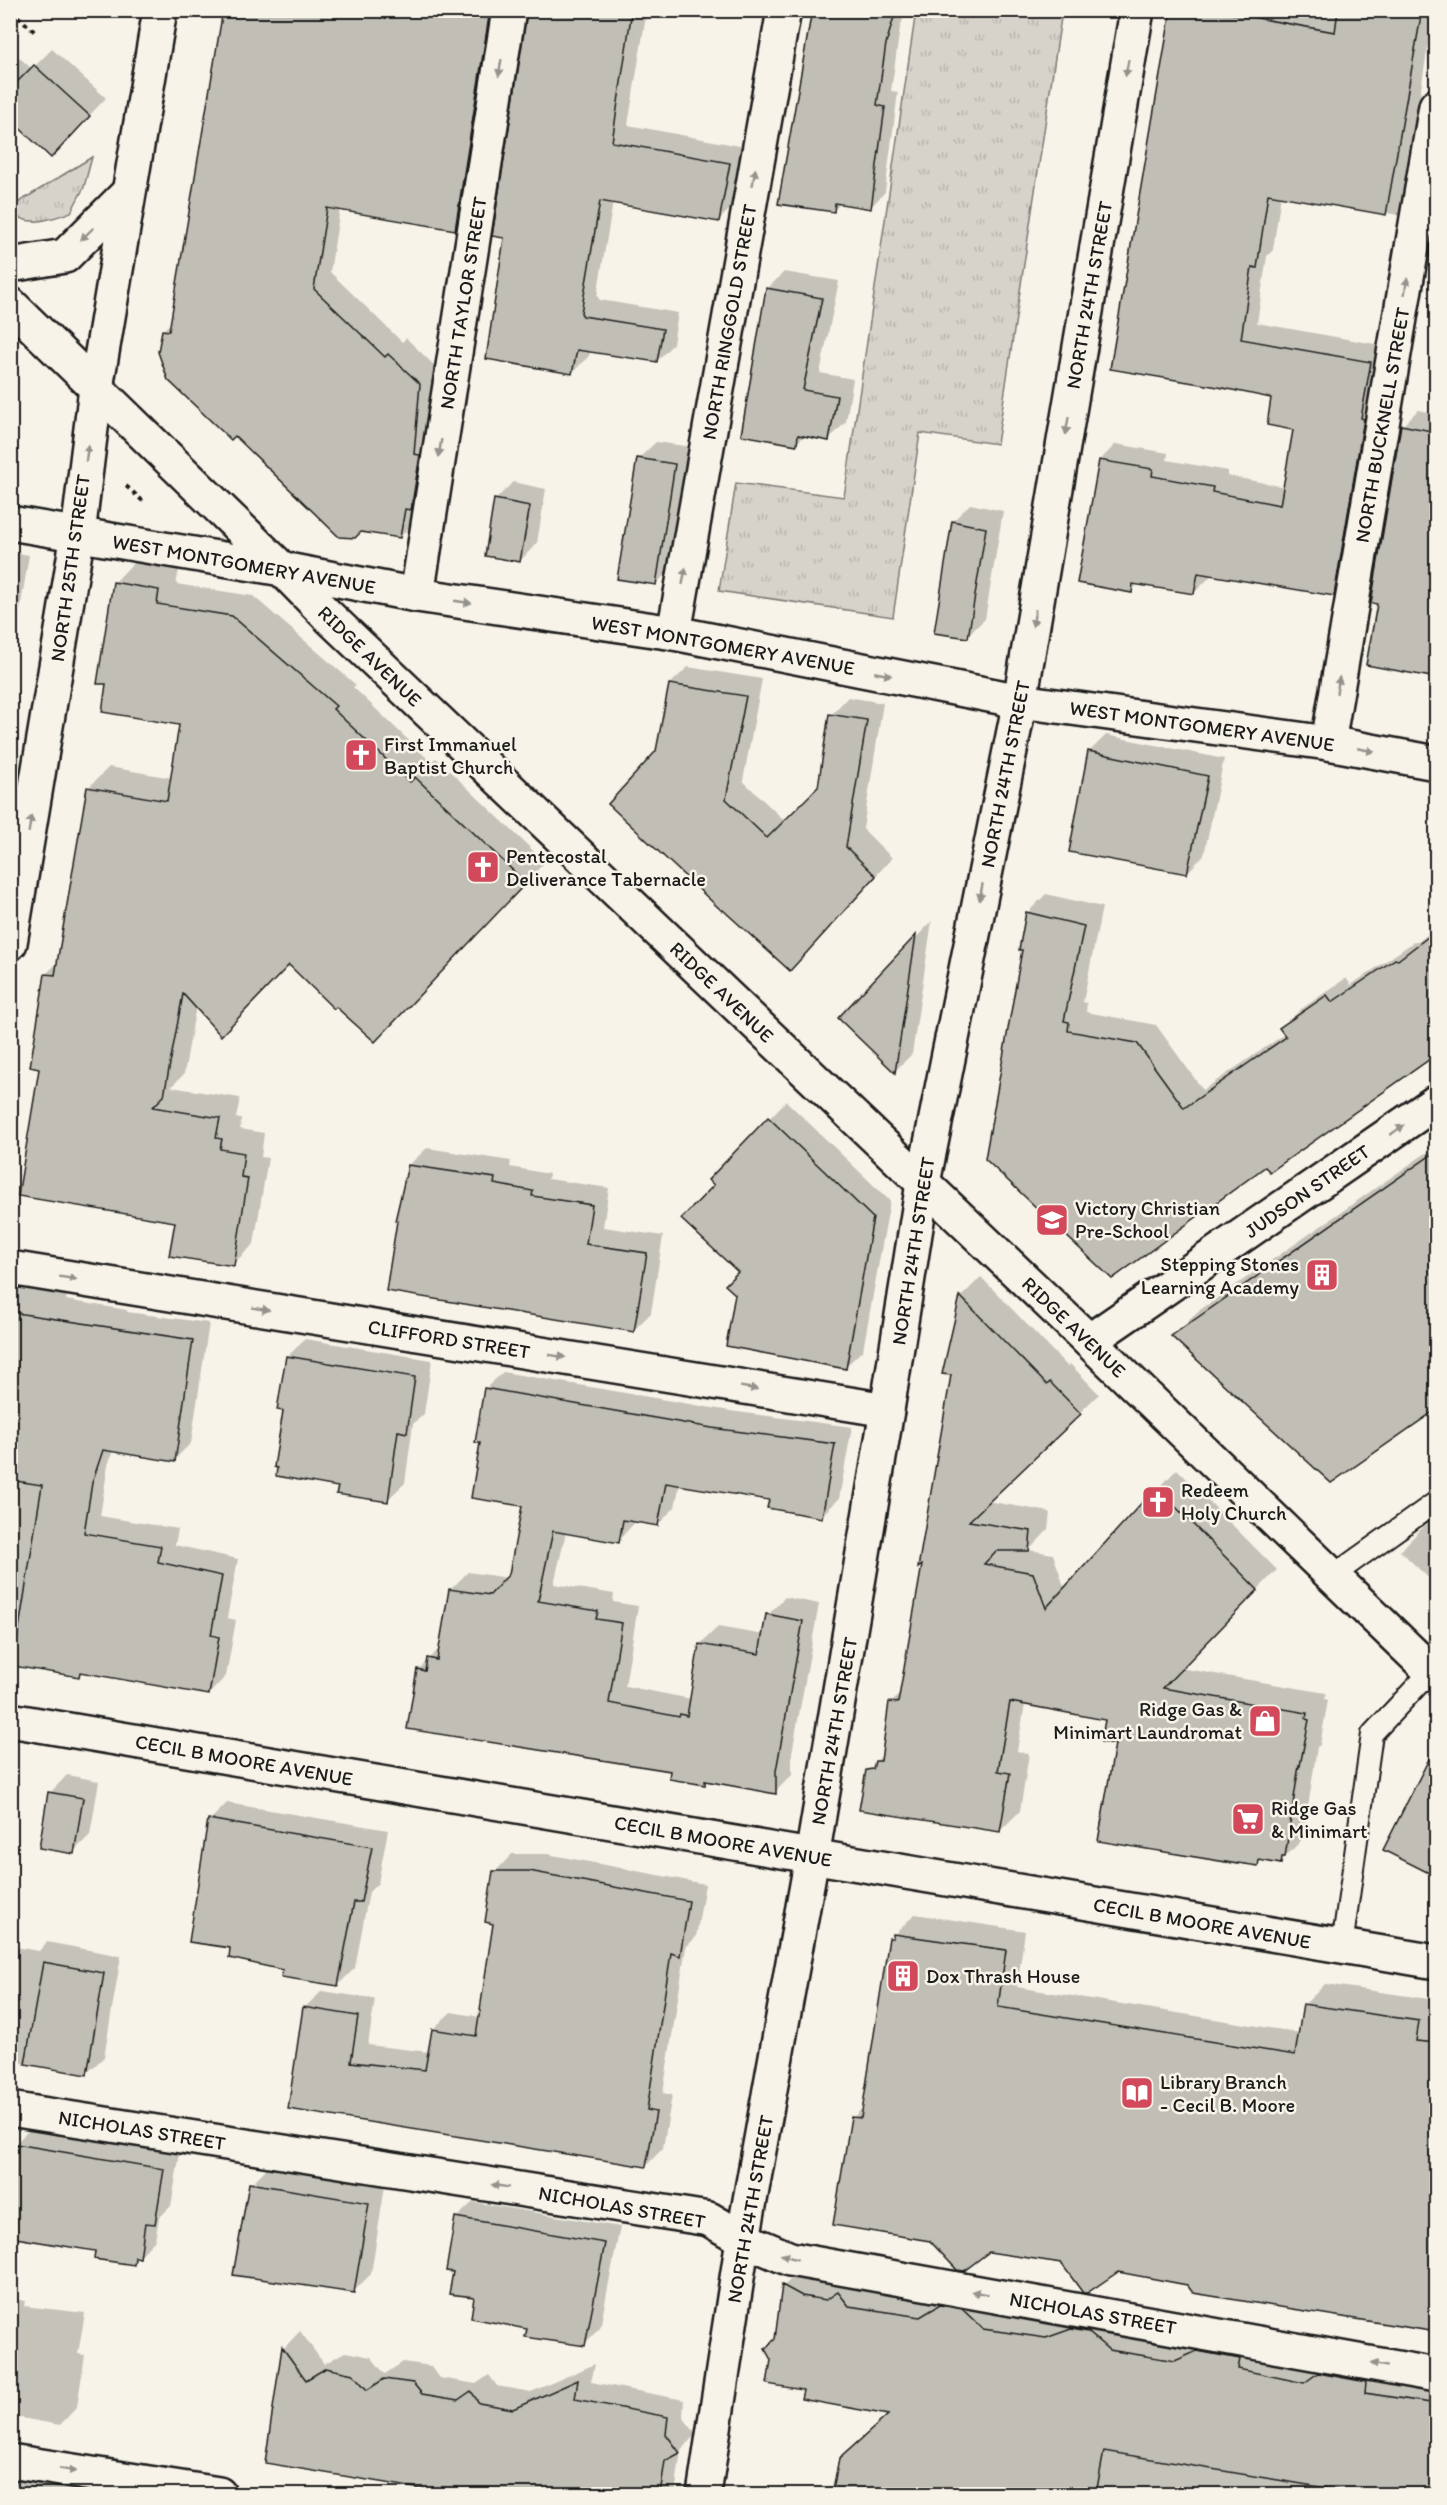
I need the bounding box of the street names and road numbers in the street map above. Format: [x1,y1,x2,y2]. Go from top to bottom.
street label: NORTH TAYLOR STREET [434,195,492,411]
street label: NORTH 24TH STREET [1061,199,1117,391]
street label: NORTH RINGGOLD STREET [696,202,762,442]
street label: NORTH BUCKNELL STREET [1349,305,1415,545]
street label: NORTH 25TH STREET [45,473,95,663]
street label: WEST MONTGOMERY AVENUE [110,529,378,599]
street label: RIDGE AVENUE [313,600,427,712]
street label: WEST MONTGOMERY AVENUE [589,610,857,680]
street label: NORTH 24TH STREET [975,678,1035,870]
street label: WEST MONTGOMERY AVENUE [1068,696,1336,756]
street label: RIDGE AVENUE [665,936,779,1048]
street label: JUDSON STREET [1240,1139,1374,1243]
street label: NORTH 24TH STREET [886,1155,940,1347]
street label: RIDGE AVENUE [1017,1271,1131,1383]
street label: CLIFFORD STREET [366,1314,532,1364]
street label: NORTH 24TH STREET [806,1635,862,1827]
street label: CECIL B MOORE AVENUE [133,1729,355,1791]
street label: CECIL B MOORE AVENUE [612,1810,834,1872]
street label: CECIL B MOORE AVENUE [1091,1892,1313,1954]
street label: NICHOLAS STREET [57,2105,227,2155]
street label: NORTH 24TH STREET [722,2113,778,2305]
street label: NICHOLAS STREET [537,2181,707,2233]
street label: NICHOLAS STREET [1008,2287,1178,2339]

